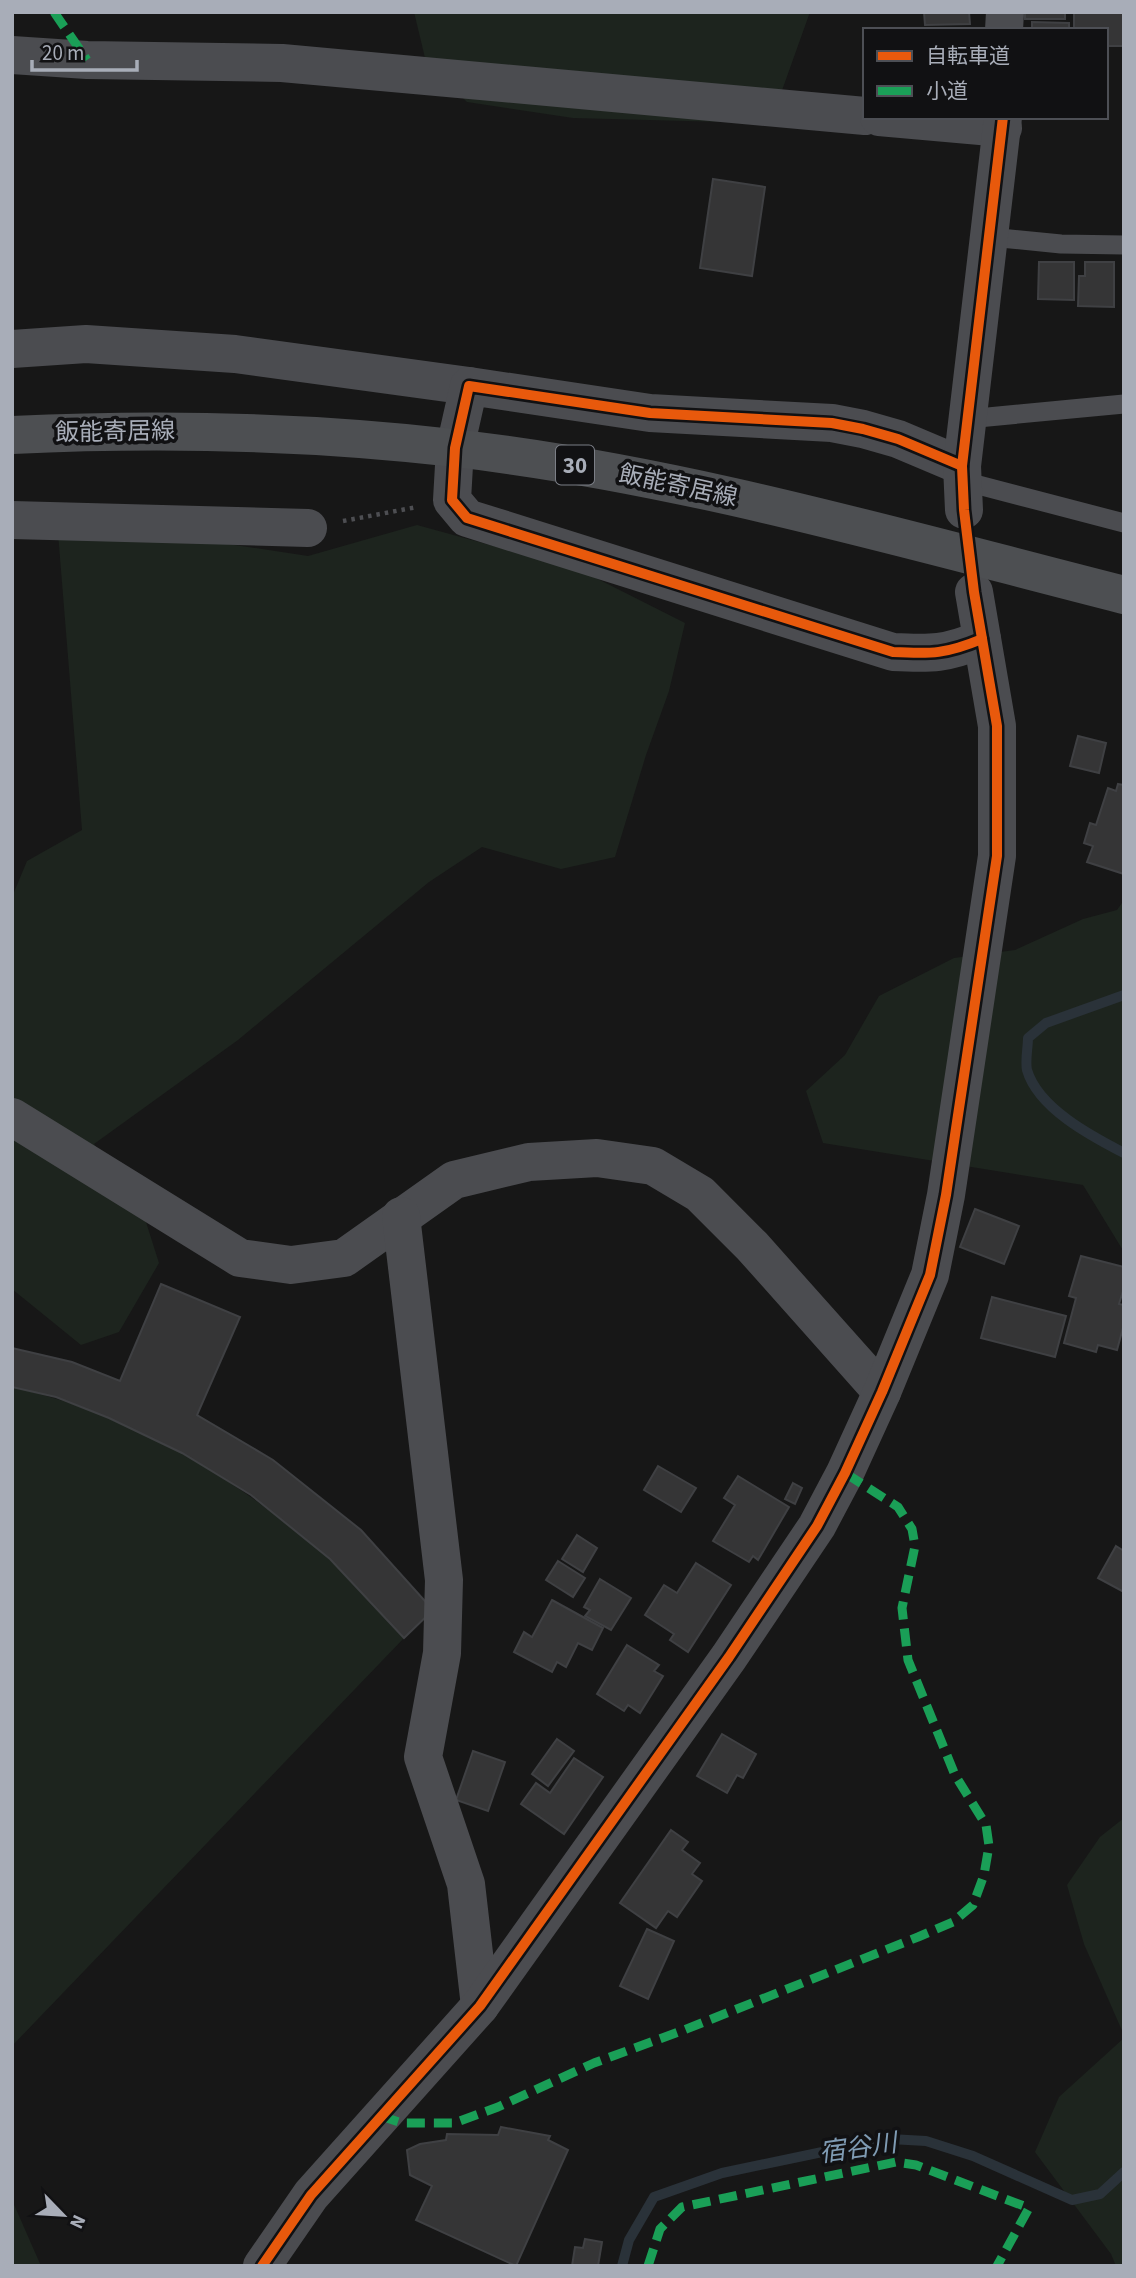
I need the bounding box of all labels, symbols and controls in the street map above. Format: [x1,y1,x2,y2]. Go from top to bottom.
scale bar [32,28,136,72]
legend [863,28,1108,119]
text: 20 m [42,38,84,68]
text: 自転車道 [926,41,1010,71]
text: 小道 [926,76,968,106]
street label: 飯能寄居線 [55,413,175,451]
road number: 30 [556,446,594,485]
street label: 飯能寄居線 [616,456,740,516]
water label: 宿谷川 [817,2124,902,2172]
north arrow [28,2180,98,2250]
text: N [62,2210,92,2233]

